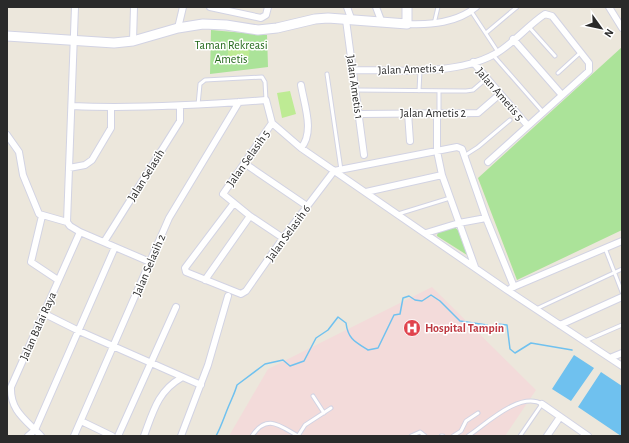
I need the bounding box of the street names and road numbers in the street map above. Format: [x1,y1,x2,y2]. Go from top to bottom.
street label: Jalan Ametis 1 [345,54,365,120]
street label: Jalan Ametis 4 [378,62,445,76]
street label: Jalan Ametis 5 [474,65,526,123]
street label: Jalan Ametis 2 [400,107,467,119]
street label: Jalan Selasih 5 [224,128,272,188]
street label: Jalan Selasih [125,147,167,203]
street label: Jalan Selasih 6 [264,202,313,263]
street label: Jalan Selasih 2 [131,232,168,298]
street label: Jalan Balai Raya [18,290,59,362]

